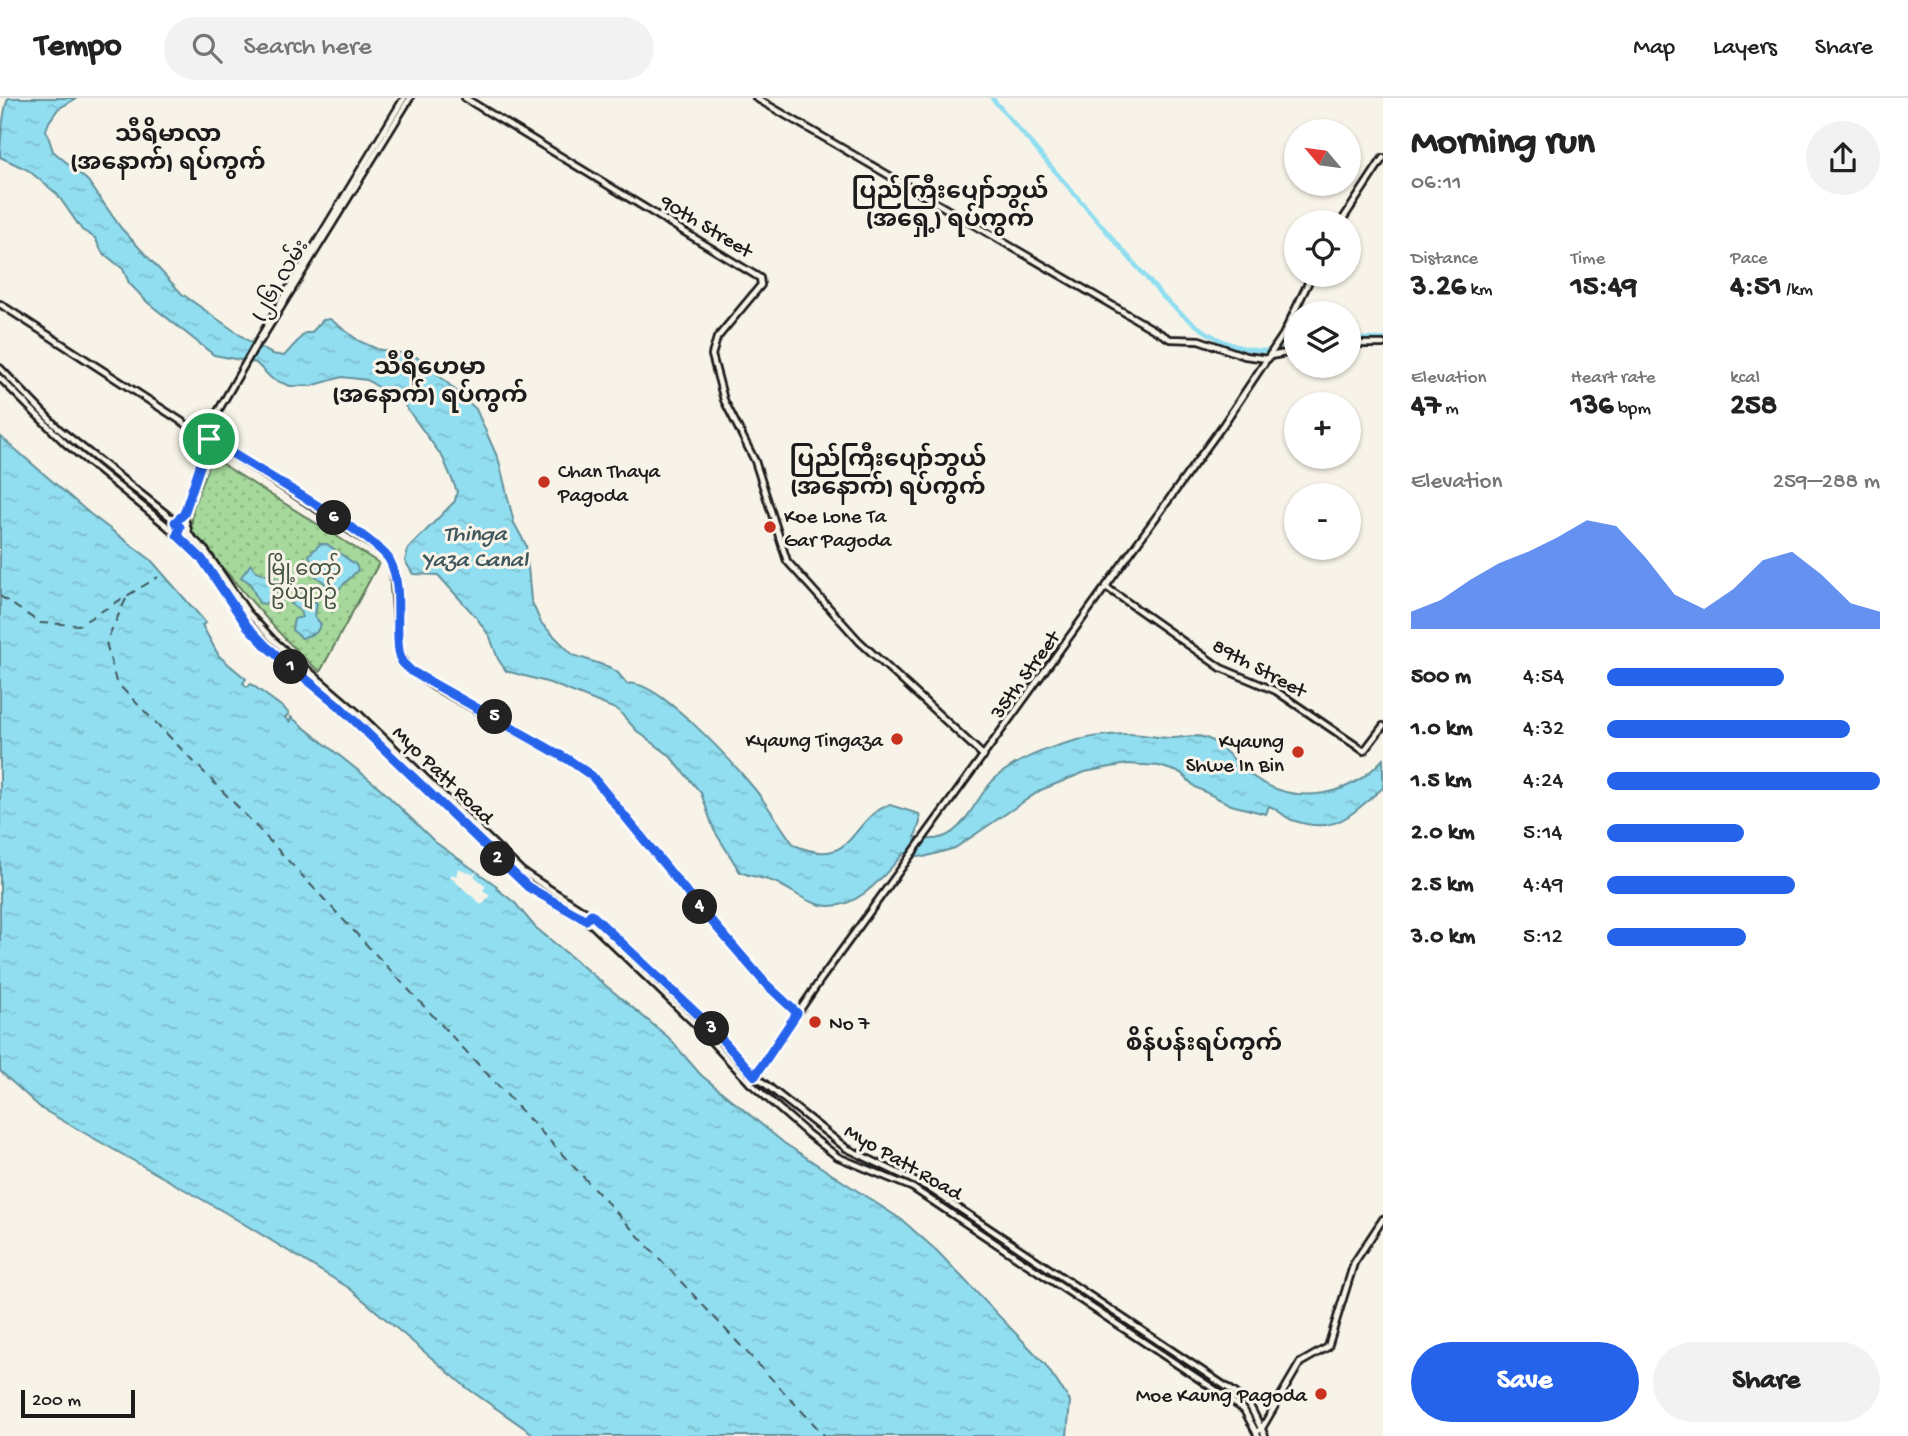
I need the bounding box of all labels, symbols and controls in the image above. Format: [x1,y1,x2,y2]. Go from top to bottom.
search box [164,17,654,80]
text: Tempo [35,29,122,67]
icon: search [188,29,226,67]
text: Search here [244,33,372,64]
text: Map [1633,34,1675,63]
text: Layers [1713,34,1777,63]
text: Share [1815,34,1873,63]
district label: သီရိမာလာ (အနောက်) ရပ်ကွက် [70,117,266,180]
north arrow [1284,119,1362,196]
map controls [1284,119,1361,560]
button: share [1806,121,1880,195]
text: Morning run [1411,122,1595,166]
text: 06:11 [1411,170,1462,197]
district label: ပြည်ကြီးပျော်ဘွယ် (အရှေ့) ရပ်ကွက် [851,174,1049,237]
street label: 90th Street [654,190,758,267]
button: locate [1284,210,1361,287]
street label: (၂၆) လမ်း [242,233,317,328]
text: Distance [1411,248,1478,271]
text: Time [1571,248,1605,271]
text: Pace [1730,248,1768,271]
text: 3.26 [1411,271,1466,306]
text: 15:49 [1571,271,1637,306]
text: 4:51 [1730,271,1782,306]
text: km [1466,279,1492,302]
text: /km [1782,279,1813,302]
button: layers [1284,301,1361,378]
district label: သီရိဟေမာ (အနောက်) ရပ်ကွက် [332,350,528,413]
text: Elevation [1411,367,1487,390]
text: Heart rate [1571,367,1656,390]
text: kcal [1730,367,1760,390]
text: 47 [1411,390,1441,425]
text: 136 [1571,390,1614,425]
text: 258 [1730,390,1777,425]
button: + [1284,392,1361,469]
text: m [1441,398,1459,421]
text: bpm [1614,398,1651,421]
pin [179,409,239,469]
icon: arrive [190,420,228,458]
district label: ပြည်ကြီးပျော်ဘွယ် (အနောက်) ရပ်ကွက် [789,442,987,505]
place label: Chan Thaya Pagoda [557,461,662,510]
text: Elevation [1411,469,1502,496]
text: 259–288 m [1773,469,1880,496]
marker: Chan Thaya Pagoda [536,474,552,490]
button: − [1284,483,1361,560]
pin: 6 [316,500,352,536]
text: 6 [329,506,338,529]
place label: Koe Lone Ta Gar Pagoda [784,506,893,555]
marker: Koe Lone Ta Gar Pagoda [762,519,778,535]
water label: Thinga Yaza Canal [422,522,530,575]
park label: မြို့တော် ဥယျာဥ် [267,552,342,610]
street label: 35th Street [986,625,1069,726]
street label: 89th Street [1207,635,1312,706]
pin: 1 [274,650,308,684]
text: 1 [287,655,294,678]
text: 500 m [1411,664,1471,691]
text: 4:54 [1523,664,1564,691]
pin: 5 [477,700,512,734]
text: 5 [490,705,500,728]
text: 1.0 km [1411,716,1473,743]
text: 4:32 [1523,716,1564,743]
street label: Myo Patt Road [385,722,499,833]
place label: Kyaung Tingaza [746,730,884,755]
marker: Kyaung Tingaza [889,731,905,747]
place label: Kyaung Shwe In Bin [1186,731,1284,780]
marker: Kyaung Shwe In Bin [1290,744,1306,760]
text: 1.5 km [1411,768,1472,795]
text: 4:24 [1523,768,1563,795]
text: 2.0 km [1411,820,1475,847]
text: 5:14 [1523,820,1563,847]
pin: 2 [480,842,516,876]
text: 2 [493,847,502,870]
text: 2.5 km [1411,872,1474,899]
text: 4:49 [1523,872,1564,899]
pin: 4 [682,890,718,924]
text: 4 [695,895,704,918]
text: 3.0 km [1411,924,1475,951]
text: 5:12 [1523,924,1563,951]
pin: 3 [694,1012,730,1046]
place label: No 7 [829,1013,871,1038]
marker: No 7 [807,1014,823,1030]
text: 3 [707,1017,716,1040]
district label: စိန်ပန်းရပ်ကွက် [1126,1026,1282,1061]
street label: Myo Patt Road [839,1120,967,1209]
button: Save [1411,1342,1639,1422]
button: Share [1653,1342,1880,1422]
place label: Moe Kaung Pagoda [1136,1385,1308,1410]
marker: Moe Kaung Pagoda [1313,1386,1329,1402]
scale bar [21,1387,135,1419]
text: 200 m [32,1390,81,1413]

